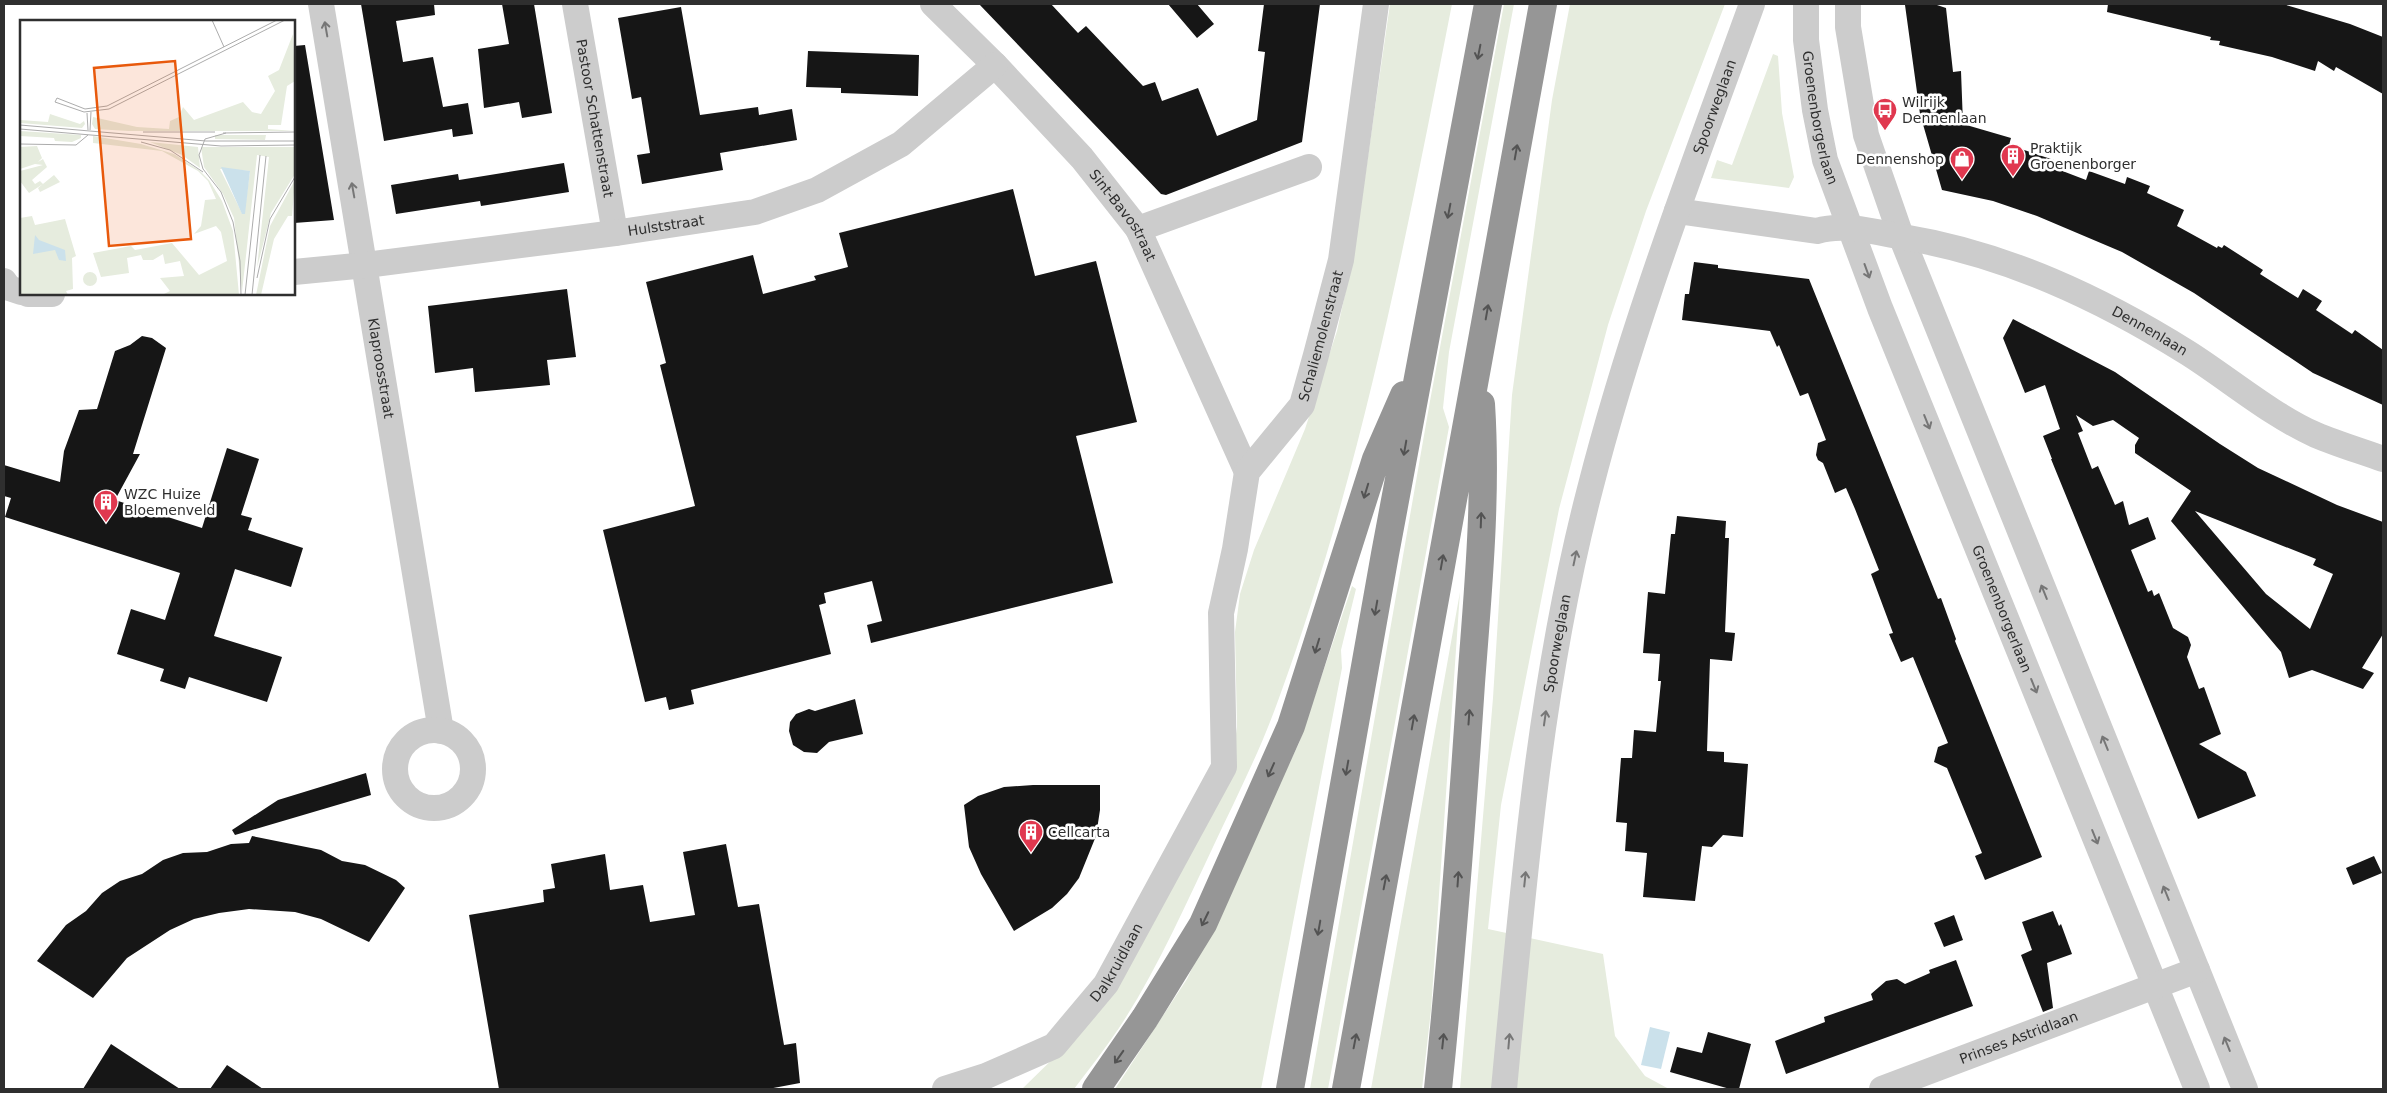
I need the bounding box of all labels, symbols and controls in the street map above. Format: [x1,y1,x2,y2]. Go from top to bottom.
inset map [20,20,295,295]
one-way arrow [320,22,330,38]
street label: Pastoor Schattenstraat [573,38,617,199]
one-way arrow [1473,43,1483,59]
street label: Groenenborgerlaan [1799,50,1841,187]
street label: Spoorweglaan [1690,57,1739,156]
place label: Wilrijk Dennenlaan [1902,94,1987,126]
bus stop icon: Wilrijk Dennenlaan [1872,97,1898,131]
place label: Praktijk Groenenborger [2030,140,2136,172]
building icon: Praktijk Groenenborger [2000,143,2026,177]
one-way arrow [1512,144,1521,160]
shop icon: Dennenshop [1949,146,1975,180]
place label: Dennenshop [1856,151,1944,167]
street label: Sint-Bavostraat [1086,166,1160,264]
one-way arrow [347,182,357,198]
one-way arrow [1443,203,1453,219]
street label: Hulststraat [627,212,706,239]
one-way arrow [1863,263,1872,278]
street label: Schaliemolenstraat [1295,268,1346,403]
street label: Dennenlaan [2109,303,2191,359]
one-way arrow [1482,304,1492,320]
street label: Klaproosstraat [365,317,397,420]
one-way arrow [1922,414,1932,429]
one-way arrow [1399,440,1409,456]
one-way arrow [1361,483,1370,499]
place label: WZC Huize Bloemenveld [124,486,215,518]
building icon: WZC Huize Bloemenveld [93,489,119,523]
one-way arrow [1477,512,1486,528]
street label: Groenenborgerlaan [1969,543,2035,675]
one-way arrow [1571,551,1580,567]
one-way arrow [1438,554,1447,570]
one-way arrow [2039,585,2048,600]
street label: Spoorweglaan [1541,593,1574,694]
one-way arrow [1370,600,1380,616]
one-way arrow [1312,638,1322,654]
one-way arrow [2029,678,2039,693]
one-way arrow [1464,709,1474,725]
one-way arrow [1540,710,1550,726]
one-way arrow [1409,714,1419,730]
one-way arrow [2100,736,2109,751]
one-way arrow [1342,760,1352,776]
one-way arrow [1265,762,1275,777]
building icon: Cellcarta [1018,819,1044,853]
place label: Cellcarta [1048,824,1110,840]
one-way arrow [2090,829,2100,844]
one-way arrow [1453,871,1463,887]
one-way arrow [1520,871,1530,887]
one-way arrow [1380,874,1390,890]
one-way arrow [2161,886,2170,901]
one-way arrow [1200,911,1209,926]
street label: Dalkruidlaan [1087,920,1146,1005]
one-way arrow [1313,920,1323,936]
street label: Prinses Astridlaan [1957,1008,2080,1067]
one-way arrow [1438,1033,1448,1049]
one-way arrow [1504,1033,1513,1049]
one-way arrow [1350,1034,1360,1050]
one-way arrow [2221,1037,2231,1052]
one-way arrow [1114,1049,1124,1063]

